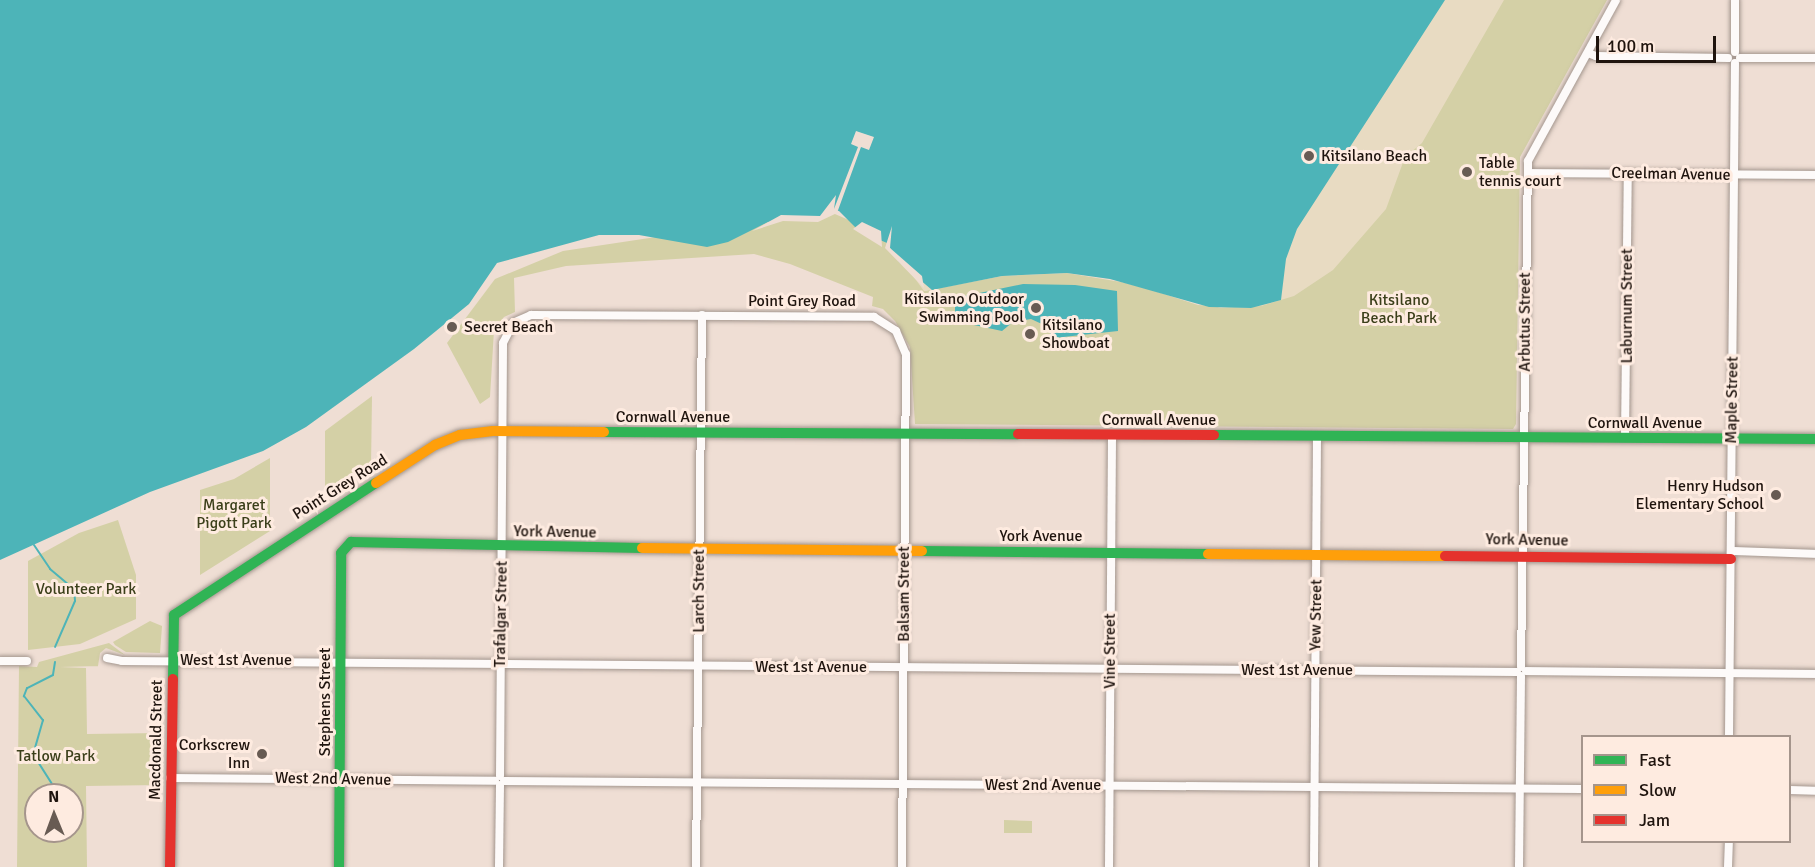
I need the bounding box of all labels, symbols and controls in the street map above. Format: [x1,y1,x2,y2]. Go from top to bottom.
scale bar [1599,24,1719,62]
text: 100 m [1607,35,1654,57]
place label: Kitsilano Beach [1321,146,1427,166]
marker: Kitsilano Beach [1302,149,1316,163]
place label: Table tennis court [1479,153,1561,191]
street label: Creelman Avenue [1611,163,1731,185]
marker: Table tennis court [1460,165,1474,179]
street label: Laburnum Street [1617,249,1637,363]
street label: Arbutus Street [1515,272,1535,372]
place label: Kitsilano Outdoor Swimming Pool [904,289,1024,327]
park label: Kitsilano Beach Park [1361,290,1437,328]
street label: Point Grey Road [748,291,856,311]
marker: Kitsilano Outdoor Swimming Pool [1029,301,1043,315]
place label: Kitsilano Showboat [1042,315,1110,353]
place label: Secret Beach [464,317,553,337]
marker: Secret Beach [445,320,459,334]
marker: Kitsilano Showboat [1023,327,1037,341]
street label: Maple Street [1722,356,1742,444]
street label: Cornwall Avenue [616,407,730,427]
street label: Cornwall Avenue [1102,410,1216,430]
street label: Cornwall Avenue [1588,413,1702,433]
street label: Point Grey Road [289,450,391,524]
place label: Henry Hudson Elementary School [1635,476,1764,514]
marker: Henry Hudson Elementary School [1769,488,1783,502]
park label: Margaret Pigott Park [196,495,272,533]
street label: York Avenue [513,522,597,542]
street label: York Avenue [1000,526,1082,546]
street label: York Avenue [1485,530,1569,550]
street label: Balsam Street [894,546,914,642]
street label: Larch Street [689,549,709,633]
street label: Trafalgar Street [490,560,512,668]
park label: Volunteer Park [36,579,136,599]
street label: Yew Street [1306,579,1326,651]
street label: Vine Street [1100,613,1120,689]
street label: Stephens Street [315,648,335,756]
street label: West 1st Avenue [180,650,292,670]
street label: West 1st Avenue [755,657,867,677]
street label: West 1st Avenue [1241,660,1353,680]
street label: Macdonald Street [145,680,167,800]
place label: Corkscrew Inn [179,735,250,773]
legend [1581,735,1791,843]
park label: Tatlow Park [17,746,95,766]
marker: Corkscrew Inn [255,747,269,761]
text: Fast [1639,749,1671,771]
street label: West 2nd Avenue [275,768,391,790]
street label: West 2nd Avenue [985,775,1101,795]
text: Slow [1639,779,1676,801]
north arrow [24,783,84,843]
text: N [48,787,59,807]
text: Jam [1639,809,1670,831]

